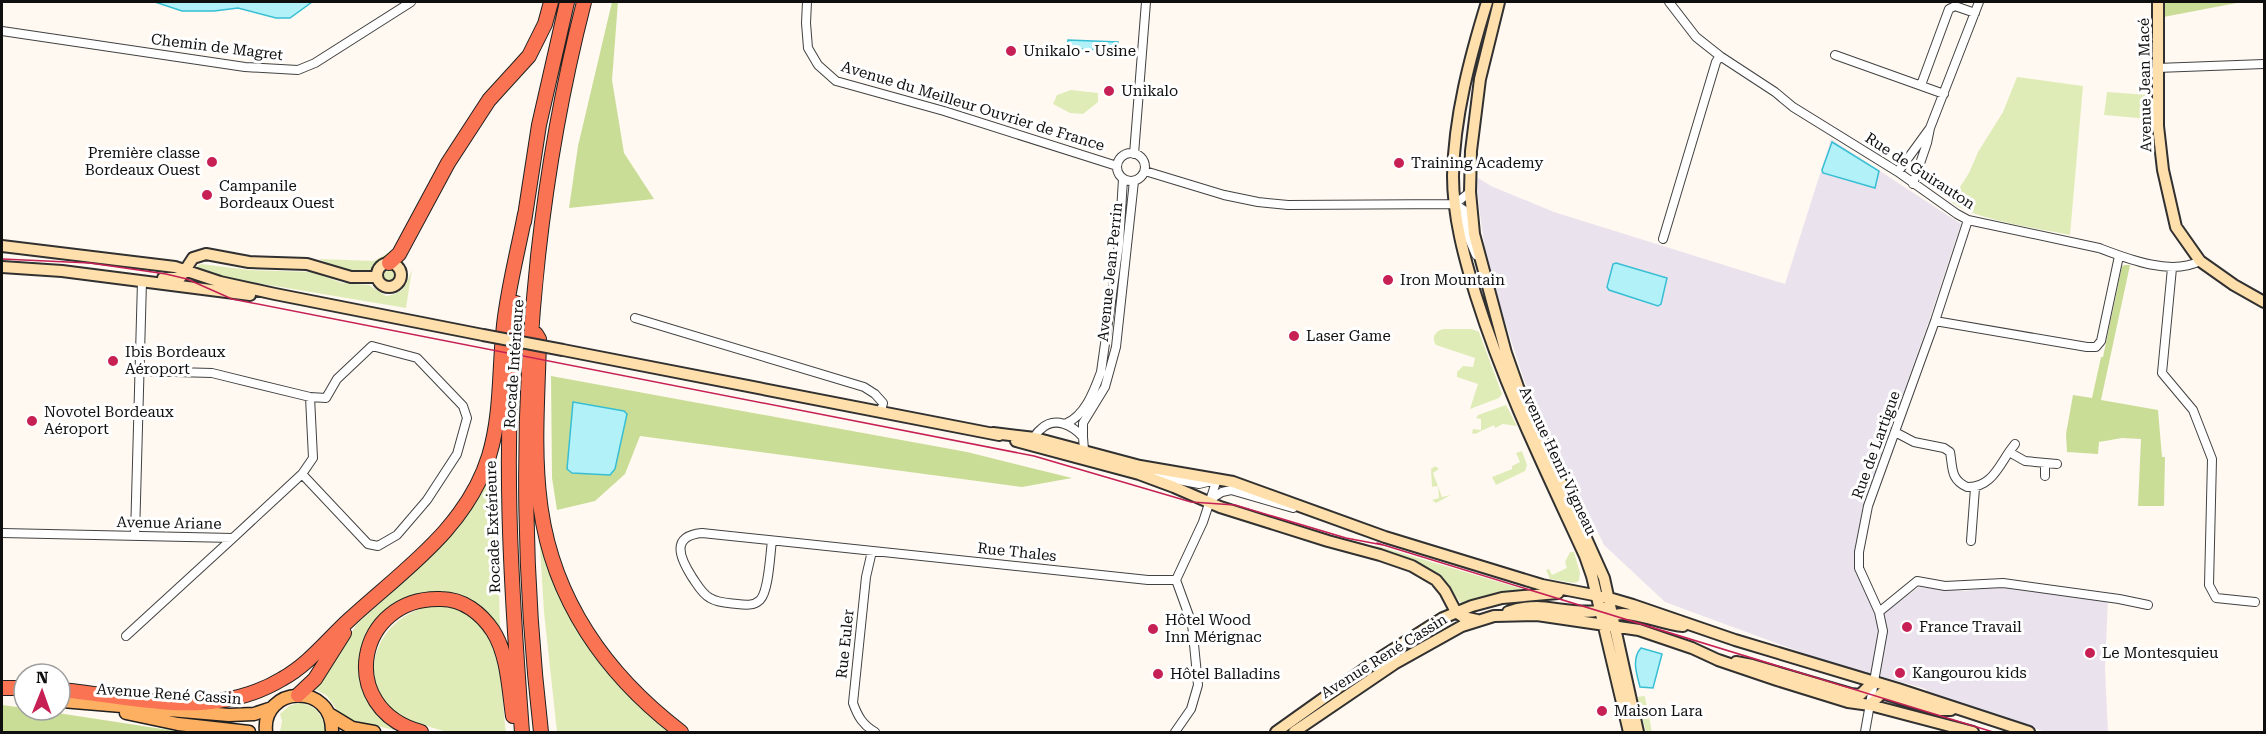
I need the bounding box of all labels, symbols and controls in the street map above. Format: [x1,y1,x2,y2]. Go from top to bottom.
street label: Avenue Jean Macé [2135,18,2155,152]
street label: Chemin de Magret [150,30,284,64]
place label: Unikalo - Usine [1023,42,1136,60]
marker: Unikalo - Usine [1004,44,1018,58]
street label: Avenue du Meilleur Ouvrier de France [839,57,1107,155]
place label: Unikalo [1121,82,1178,100]
marker: Unikalo [1102,84,1116,98]
street label: Rue de Guirauton [1862,129,1978,213]
place label: Première classe Bordeaux Ouest [85,144,200,179]
place label: Training Academy [1411,154,1543,172]
marker: Première classe Bordeaux Ouest [205,155,219,169]
marker: Training Academy [1392,156,1406,170]
place label: Campanile Bordeaux Ouest [219,177,335,212]
marker: Campanile Bordeaux Ouest [200,188,214,202]
street label: Avenue Jean Perrin [1094,201,1126,343]
place label: Iron Mountain [1400,271,1505,289]
marker: Iron Mountain [1381,273,1395,287]
street label: Rocade Intérieure [501,299,527,429]
place label: Laser Game [1306,327,1391,345]
marker: Laser Game [1287,329,1301,343]
place label: Ibis Bordeaux Aéroport [125,343,226,378]
marker: Ibis Bordeaux Aéroport [106,354,120,368]
street label: Avenue Henri Vigneau [1516,384,1601,539]
street label: Rue de Lartigue [1848,389,1904,501]
place label: Novotel Bordeaux Aéroport [44,403,174,438]
marker: Novotel Bordeaux Aéroport [25,414,39,428]
street label: Rocade Extérieure [482,460,504,594]
street label: Avenue Ariane [116,513,222,533]
street label: Rue Thales [977,539,1057,565]
street label: Rue Euler [832,609,858,679]
street label: Avenue René Cassin [1318,610,1451,702]
place label: Hôtel Wood Inn Mérignac [1165,611,1262,646]
place label: France Travail [1919,618,2022,636]
marker: France Travail [1900,620,1914,634]
marker: Hôtel Wood Inn Mérignac [1146,622,1160,636]
place label: Le Montesquieu [2102,644,2219,662]
marker: Le Montesquieu [2083,646,2097,660]
north arrow [12,662,72,722]
place label: Kangourou kids [1912,664,2027,682]
place label: Hôtel Balladins [1170,665,1280,683]
marker: Kangourou kids [1893,666,1907,680]
marker: Hôtel Balladins [1151,667,1165,681]
text: N [36,668,49,687]
street label: Avenue René Cassin [96,680,242,708]
place label: Maison Lara [1614,702,1703,720]
marker: Maison Lara [1595,704,1609,718]

